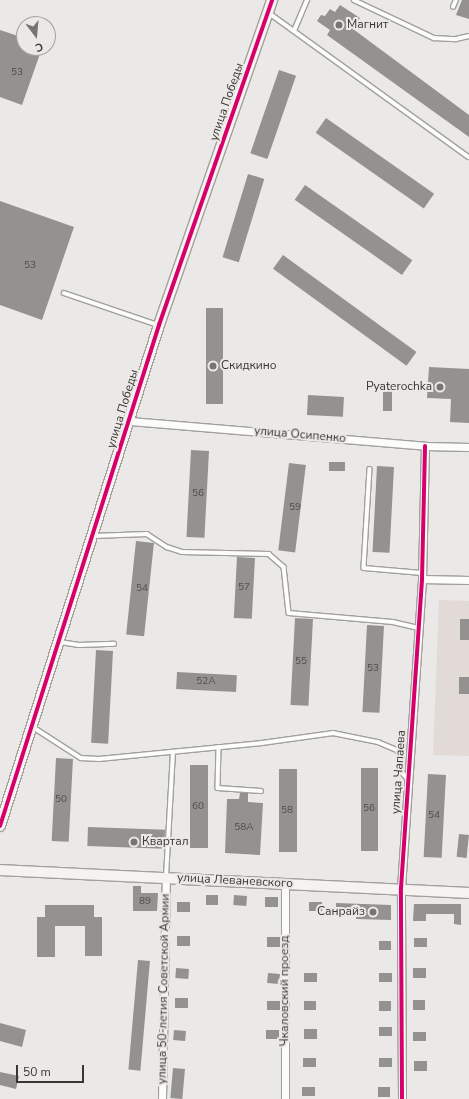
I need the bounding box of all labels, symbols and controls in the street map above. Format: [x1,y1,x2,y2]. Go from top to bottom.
north arrow [16,16,56,56]
place label: Магнит [347,18,388,32]
marker: Магнит [334,20,344,30]
text: С [34,39,45,55]
street label: улица Победы [207,61,247,143]
house number: 53 [11,67,23,79]
house number: 53 [24,260,36,272]
place label: Скидкино [221,359,277,373]
marker: Скидкино [208,361,218,371]
street label: улица Победы [104,368,142,450]
place label: Pyaterochka [366,380,432,394]
marker: Pyaterochka [435,382,445,392]
street label: улица Осипенко [253,424,347,446]
house number: 56 [192,488,204,500]
house number: 59 [289,502,301,514]
house number: 57 [238,582,250,594]
house number: 54 [136,583,148,595]
house number: 55 [295,656,307,668]
house number: 53 [367,663,379,675]
house number: 52А [196,676,216,688]
street label: улица Чапаева [389,730,409,814]
house number: 50 [55,794,67,806]
house number: 60 [192,801,204,813]
house number: 56 [363,803,375,815]
house number: 58 [281,805,293,817]
house number: 54 [428,810,440,822]
house number: 58А [234,822,254,834]
place label: Квартал [142,835,189,849]
marker: Квартал [129,837,139,847]
street label: улица Леваневского [177,871,293,891]
street label: улица 50-летия Советской Армии [155,894,173,1084]
house number: 89 [139,896,151,908]
place label: Санрайз [317,905,365,919]
marker: Санрайз [368,907,378,917]
street label: Чкаловский проезд [278,936,292,1046]
scale bar [18,1057,86,1083]
text: 50 m [23,1064,51,1080]

